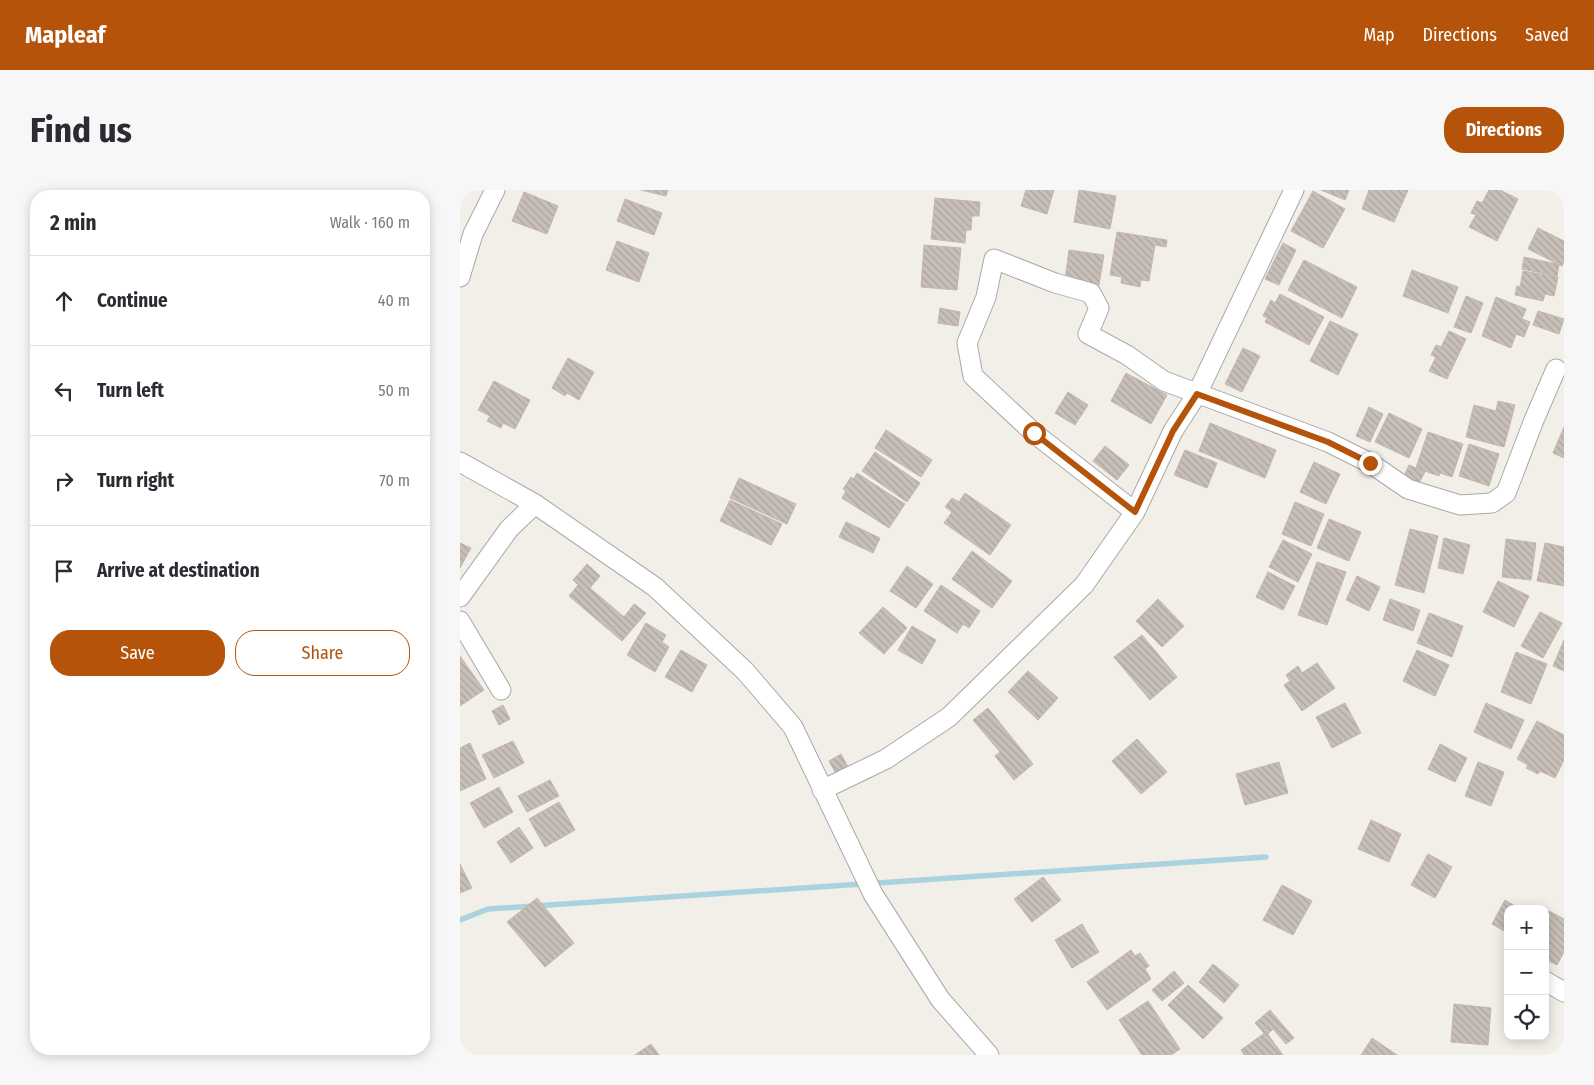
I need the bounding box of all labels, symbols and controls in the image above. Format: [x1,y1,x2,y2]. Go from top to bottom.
text: Mapleaf [25,21,105,49]
text: Map [1363,24,1395,46]
text: Directions [1423,24,1497,46]
text: Saved [1525,24,1569,46]
button: Directions [1444,107,1564,153]
text: Find us [30,109,132,151]
text: 2 min [50,210,97,236]
text: Walk · 160 m [330,213,410,232]
icon: ahead [50,287,78,315]
text: Continue [97,289,168,312]
text: 40 m [378,291,410,310]
icon: left [50,377,78,405]
text: Turn left [97,379,164,402]
text: 50 m [378,381,410,400]
route start [1023,422,1046,445]
route end [1359,452,1382,475]
icon: right [50,467,78,495]
text: Turn right [97,469,174,492]
text: 70 m [379,471,410,490]
icon: arrive [50,557,78,585]
text: Arrive at destination [97,559,260,582]
button: Save [50,630,225,676]
button: Share [235,630,410,676]
map controls [1504,905,1549,1040]
button: + [1504,905,1549,950]
button: − [1504,950,1549,995]
button: locate [1504,995,1549,1040]

